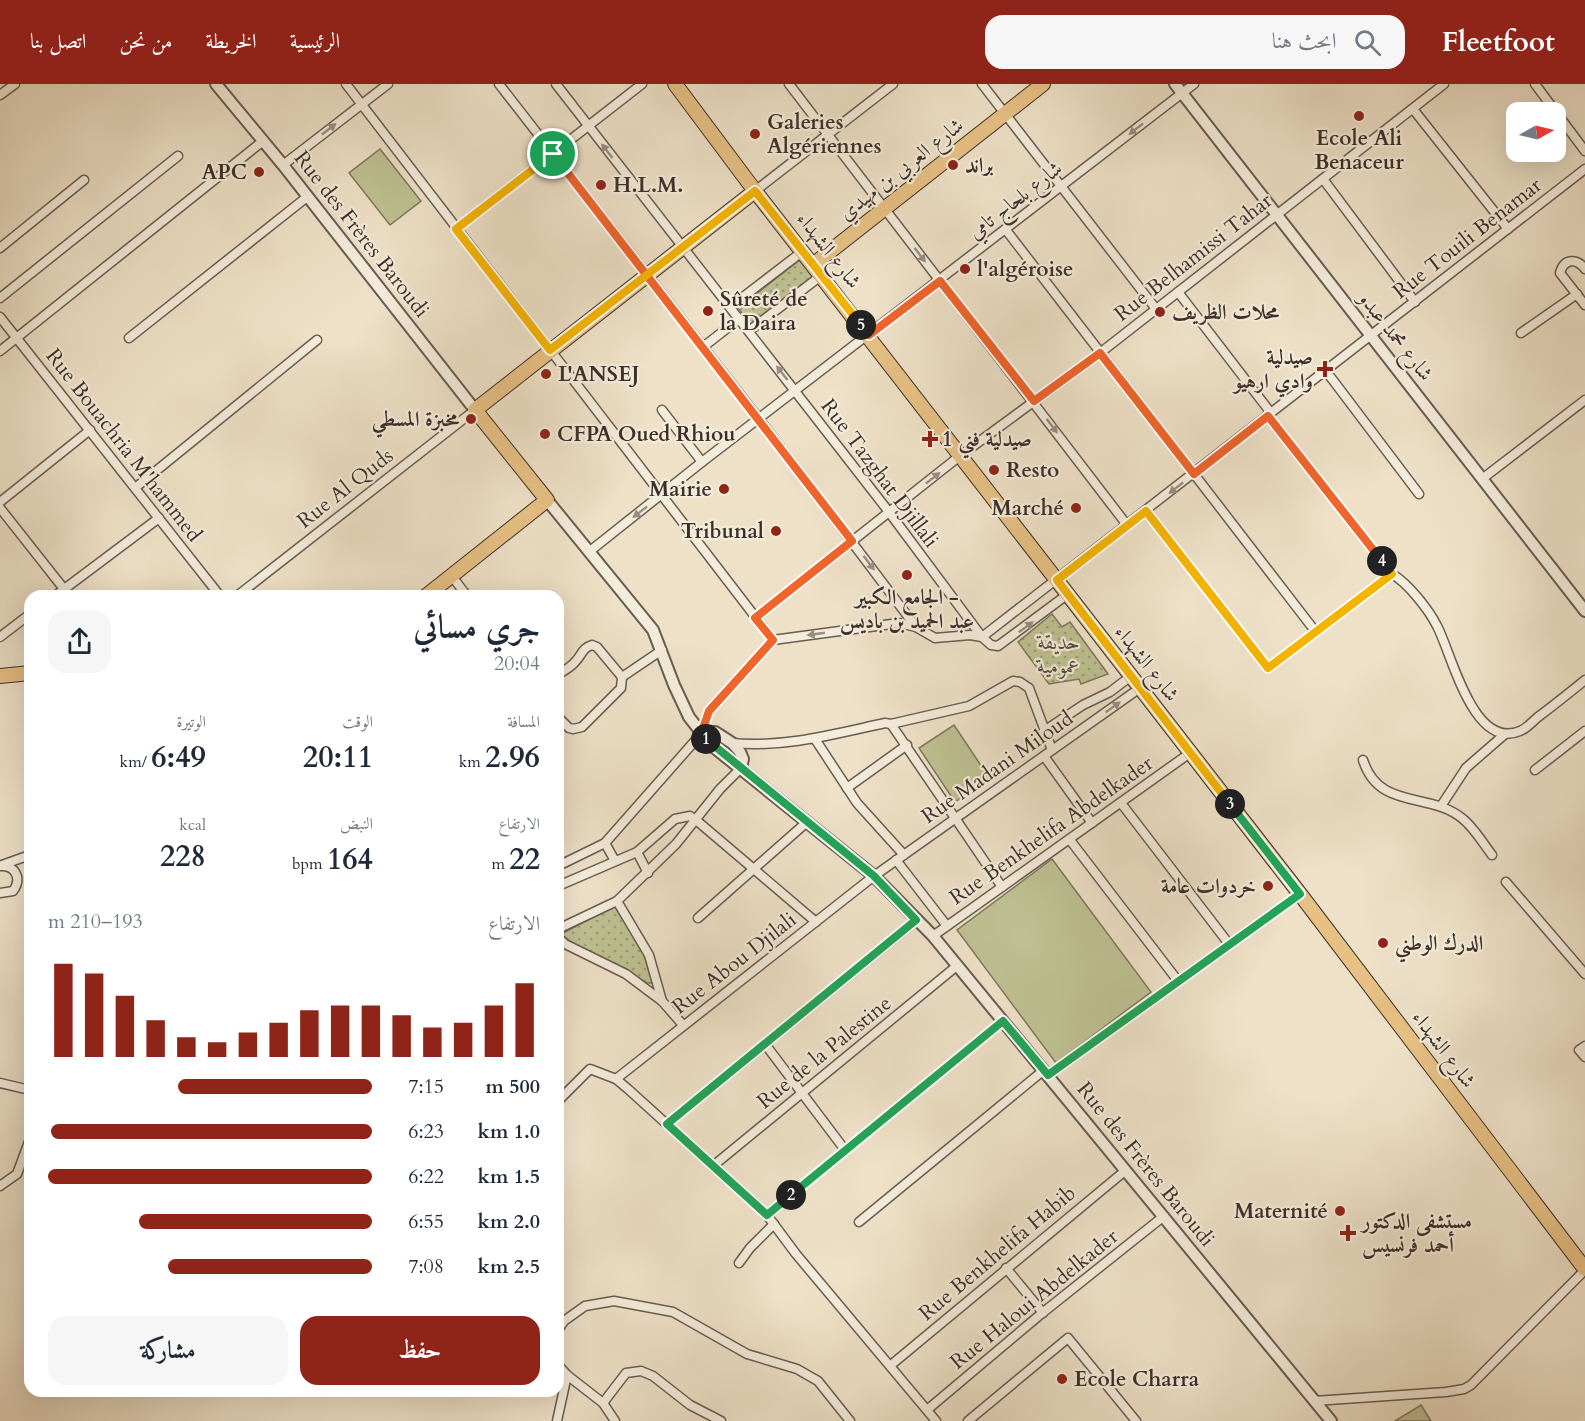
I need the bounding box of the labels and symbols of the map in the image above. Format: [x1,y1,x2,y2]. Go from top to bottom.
north arrow [1506,102,1566,162]
place label: Galeries Algériennes [767,108,881,161]
marker: Ecole Ali Benaceur [1352,109,1366,123]
street label: شارع العربي بن مهيدي [833,111,972,230]
one-way arrow [321,123,337,136]
one-way arrow [1128,123,1144,135]
place label: Ecole Ali Benaceur [1314,124,1404,177]
marker: Galeries Algériennes [748,127,762,141]
pin [527,128,578,179]
one-way arrow [601,144,613,159]
street label: Rue des Frères Baroudi [287,145,436,324]
place label: براند [965,151,994,180]
street label: شارع بلحاج تامي [962,154,1071,250]
place label: APC [202,158,247,187]
marker: براند [946,158,960,172]
marker: APC [252,165,266,179]
place label: H.L.M. [613,171,683,200]
street label: Rue Touili Benamar [1387,171,1548,306]
marker: H.L.M. [594,178,608,192]
street label: Rue Belhamissi Tahar [1108,186,1279,328]
street label: شارع الشهداء [787,206,868,297]
one-way arrow [914,247,926,262]
place label: l'algéroise [977,255,1073,284]
marker: l'algéroise [958,262,972,276]
street label: شارع محمد عبدو [1348,284,1440,389]
place label: Sûreté de la Daira [720,285,808,338]
place label: محلات الظريف [1172,298,1280,327]
marker: Sûreté de la Daira [701,304,715,318]
marker: محلات الظريف [1153,305,1167,319]
pin: 5 [846,310,876,340]
street label: Rue Bouachria M'hammed [39,343,208,548]
place label: صيدلية وادي ارهيو [1232,343,1313,398]
place label: L'ANSEJ [558,360,639,389]
marker: صيدلية وادي ارهيو [1318,362,1332,376]
one-way arrow [775,365,788,381]
marker: L'ANSEJ [539,367,553,381]
street label: Rue Tazghat Djillali [814,393,945,554]
place label: مخبزة المسطي [372,405,460,438]
marker: مخبزة المسطي [464,412,478,426]
one-way arrow [1046,418,1058,433]
place label: CFPA Oued Rhiou [557,420,736,449]
place label: صيدلية فني 1 [942,425,1032,459]
marker: CFPA Oued Rhiou [538,427,552,441]
marker: صيدلية فني 1 [923,432,937,446]
street label: Rue Al Quds [291,442,400,535]
place label: Resto [1006,456,1059,485]
marker: Resto [987,463,1001,477]
one-way arrow [925,471,941,484]
place label: Mairie [649,475,712,504]
one-way arrow [1168,481,1183,493]
marker: Mairie [717,482,731,496]
place label: Marché [991,494,1064,523]
marker: Marché [1069,501,1083,515]
one-way arrow [632,505,647,518]
place label: Tribunal [681,517,764,546]
marker: Tribunal [769,524,783,538]
pin: 4 [1367,546,1397,576]
one-way arrow [862,555,874,570]
marker: الجامع الكبير - عبد الحميد بن باديس [900,568,914,582]
place label: الجامع الكبير - عبد الحميد بن باديس [840,583,974,636]
street label: شارع الشهداء [1105,619,1186,710]
one-way arrow [1018,620,1034,633]
park label: حديقة عمومية [1035,628,1081,681]
one-way arrow [807,630,826,639]
one-way arrow [1105,701,1121,713]
street label: Rue Madani Miloud [916,704,1079,831]
pin: 1 [691,724,721,754]
street label: Rue Benkhelifa Abdelkader [944,749,1159,912]
pin: 3 [1215,789,1245,819]
place label: خردوات عامة [1161,872,1256,901]
marker: خردوات عامة [1261,879,1275,893]
street label: Rue Abou Djilali [666,906,803,1021]
place label: الدرك الوطني [1395,929,1483,963]
marker: الدرك الوطني [1376,936,1390,950]
street label: Rue de la Palestine [751,989,898,1116]
street label: شارع الشهداء [1402,1004,1482,1096]
street label: Rue des Frères Baroudi [1070,1076,1221,1253]
street label: Rue Benkhelifa Habib [913,1179,1082,1328]
pin: 2 [776,1180,806,1210]
place label: Maternité [1234,1197,1328,1226]
marker: Maternité [1333,1204,1347,1218]
place label: مستشفى الدكتور أحمد فرنسيس [1360,1207,1472,1260]
street label: Rue Haloui Abdelkader [944,1222,1125,1376]
marker: مستشفى الدكتور أحمد فرنسيس [1339,1224,1357,1242]
place label: Ecole Charra [1074,1365,1200,1394]
marker: Ecole Charra [1055,1372,1069,1386]

